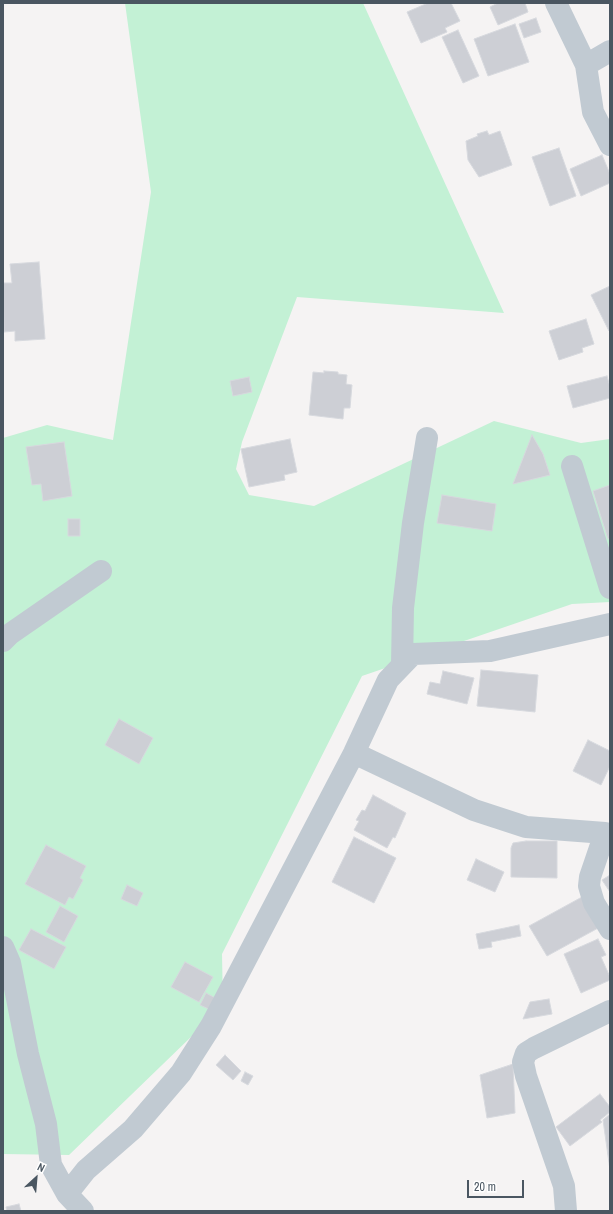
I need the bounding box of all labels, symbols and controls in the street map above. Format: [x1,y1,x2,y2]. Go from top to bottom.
north arrow [16,1158,56,1198]
text: N [35,1159,47,1175]
scale bar [469,1172,526,1198]
text: 20 m [474,1179,496,1195]

